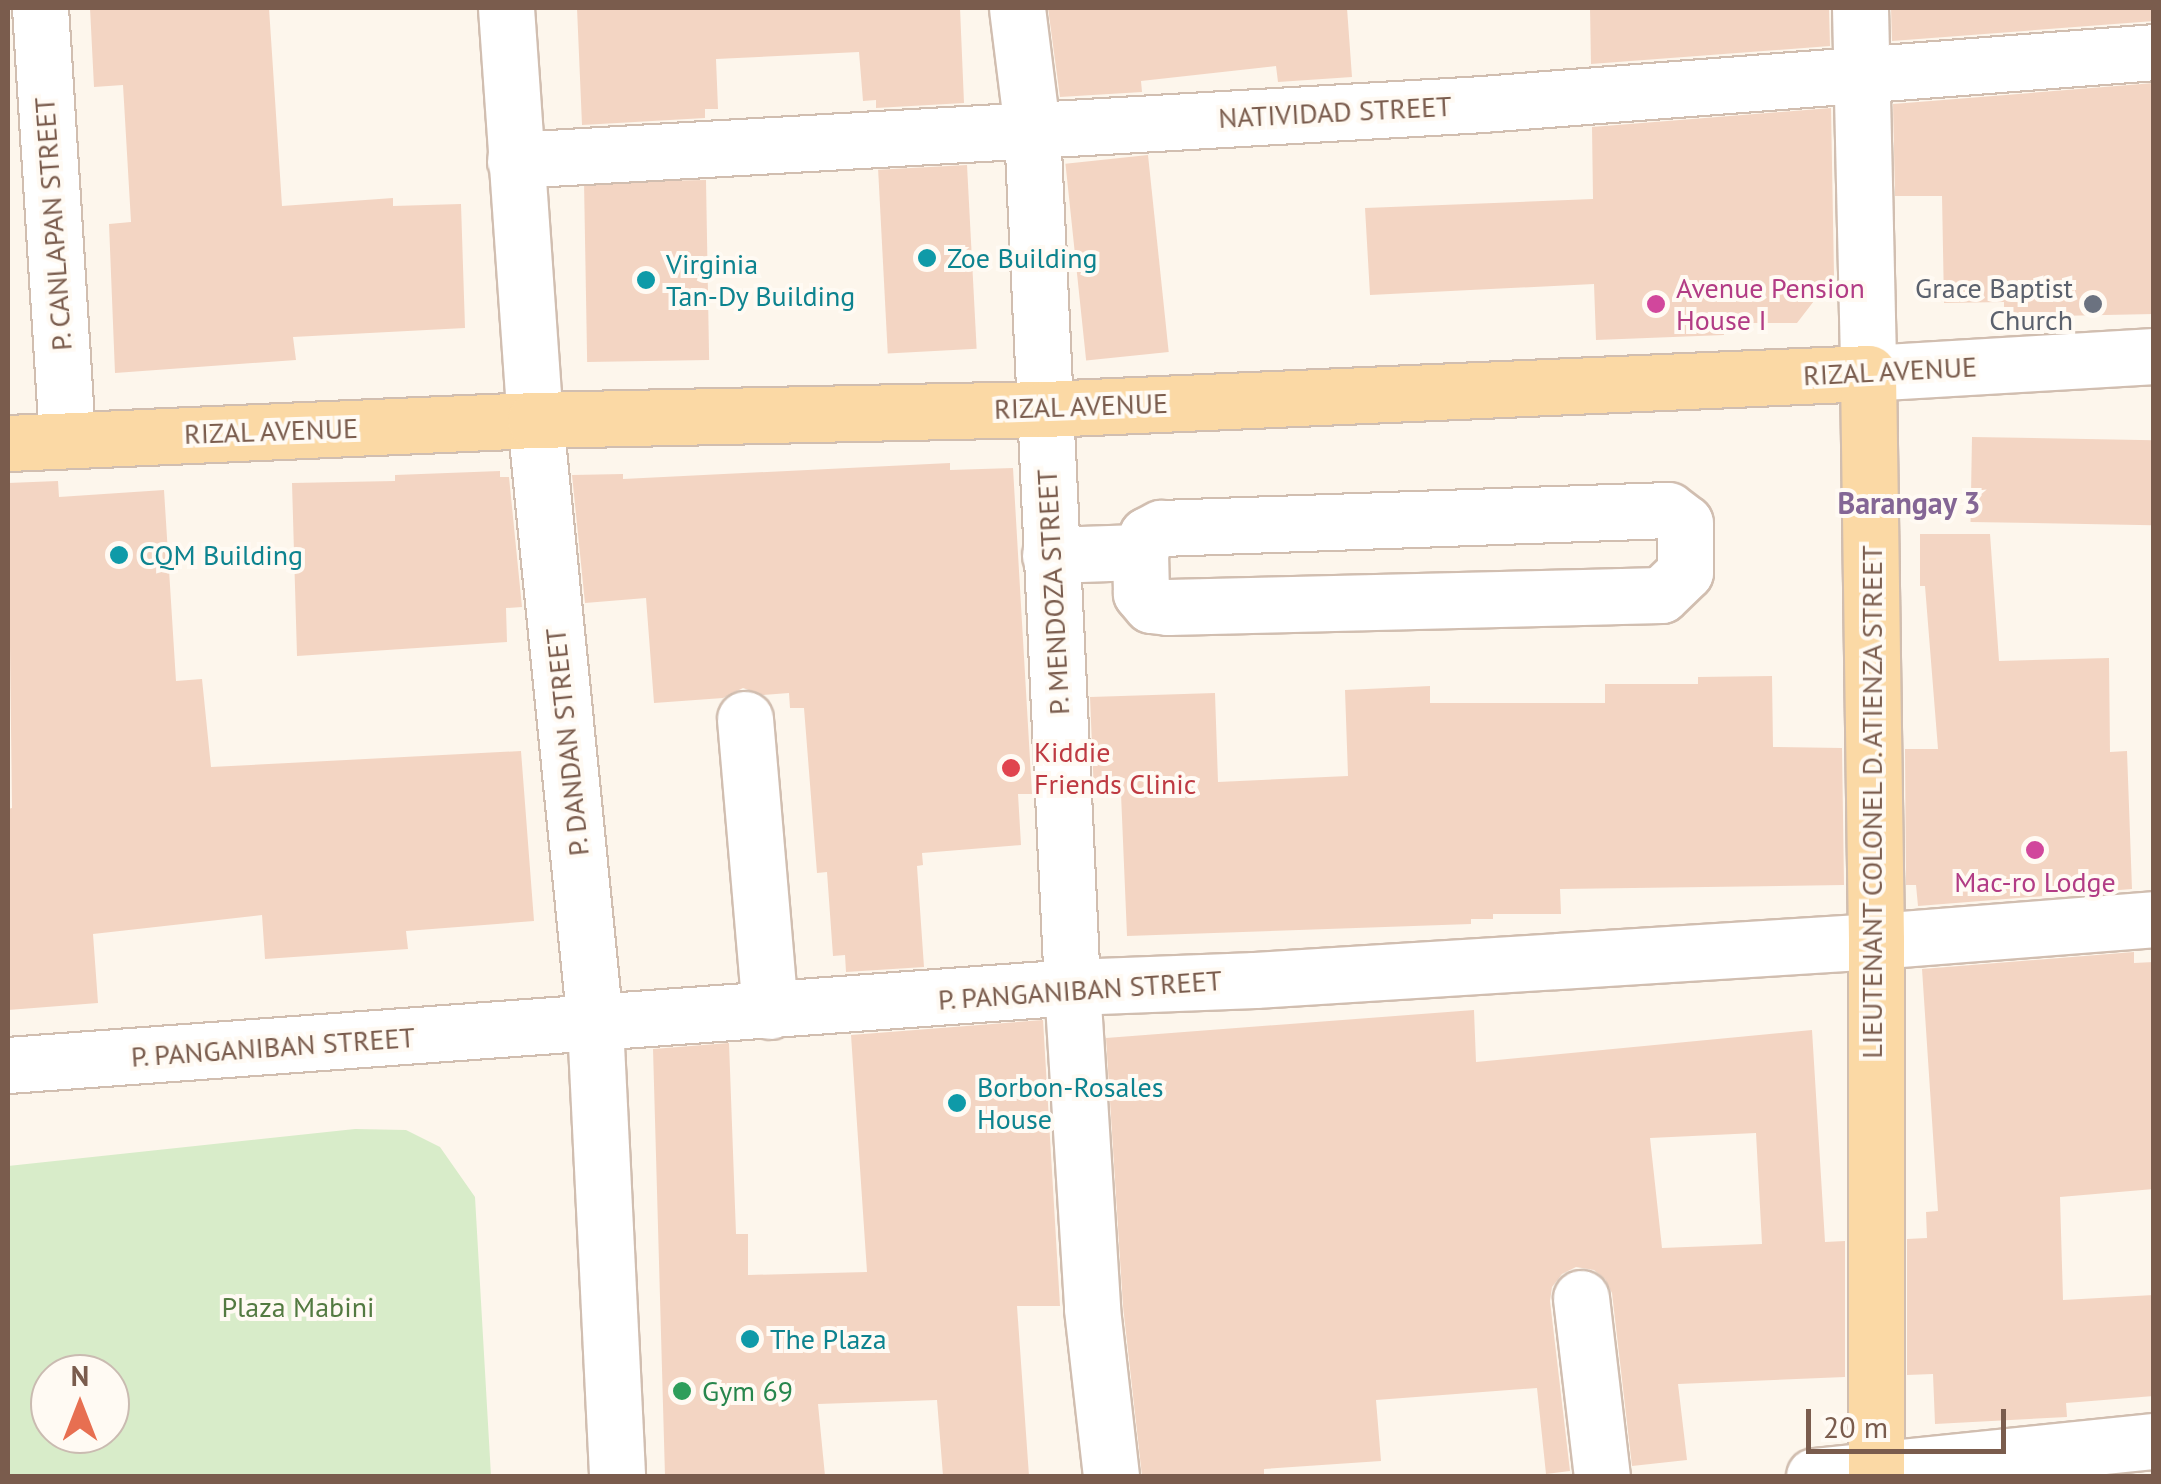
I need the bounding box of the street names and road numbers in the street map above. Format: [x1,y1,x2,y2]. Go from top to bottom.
street label: NATIVIDAD STREET [1218,89,1452,135]
street label: P. CANLAPAN STREET [27,95,79,353]
street label: RIZAL AVENUE [1801,350,1979,392]
street label: RIZAL AVENUE [992,386,1170,426]
street label: RIZAL AVENUE [182,411,360,451]
street label: P. MENDOZA STREET [1030,467,1076,717]
street label: LIEUTENANT COLONEL D. ATIENZA STREET [1855,542,1889,1062]
street label: P. DANDAN STREET [538,625,596,859]
street label: P. PANGANIBAN STREET [936,963,1224,1017]
street label: P. PANGANIBAN STREET [129,1020,417,1074]

